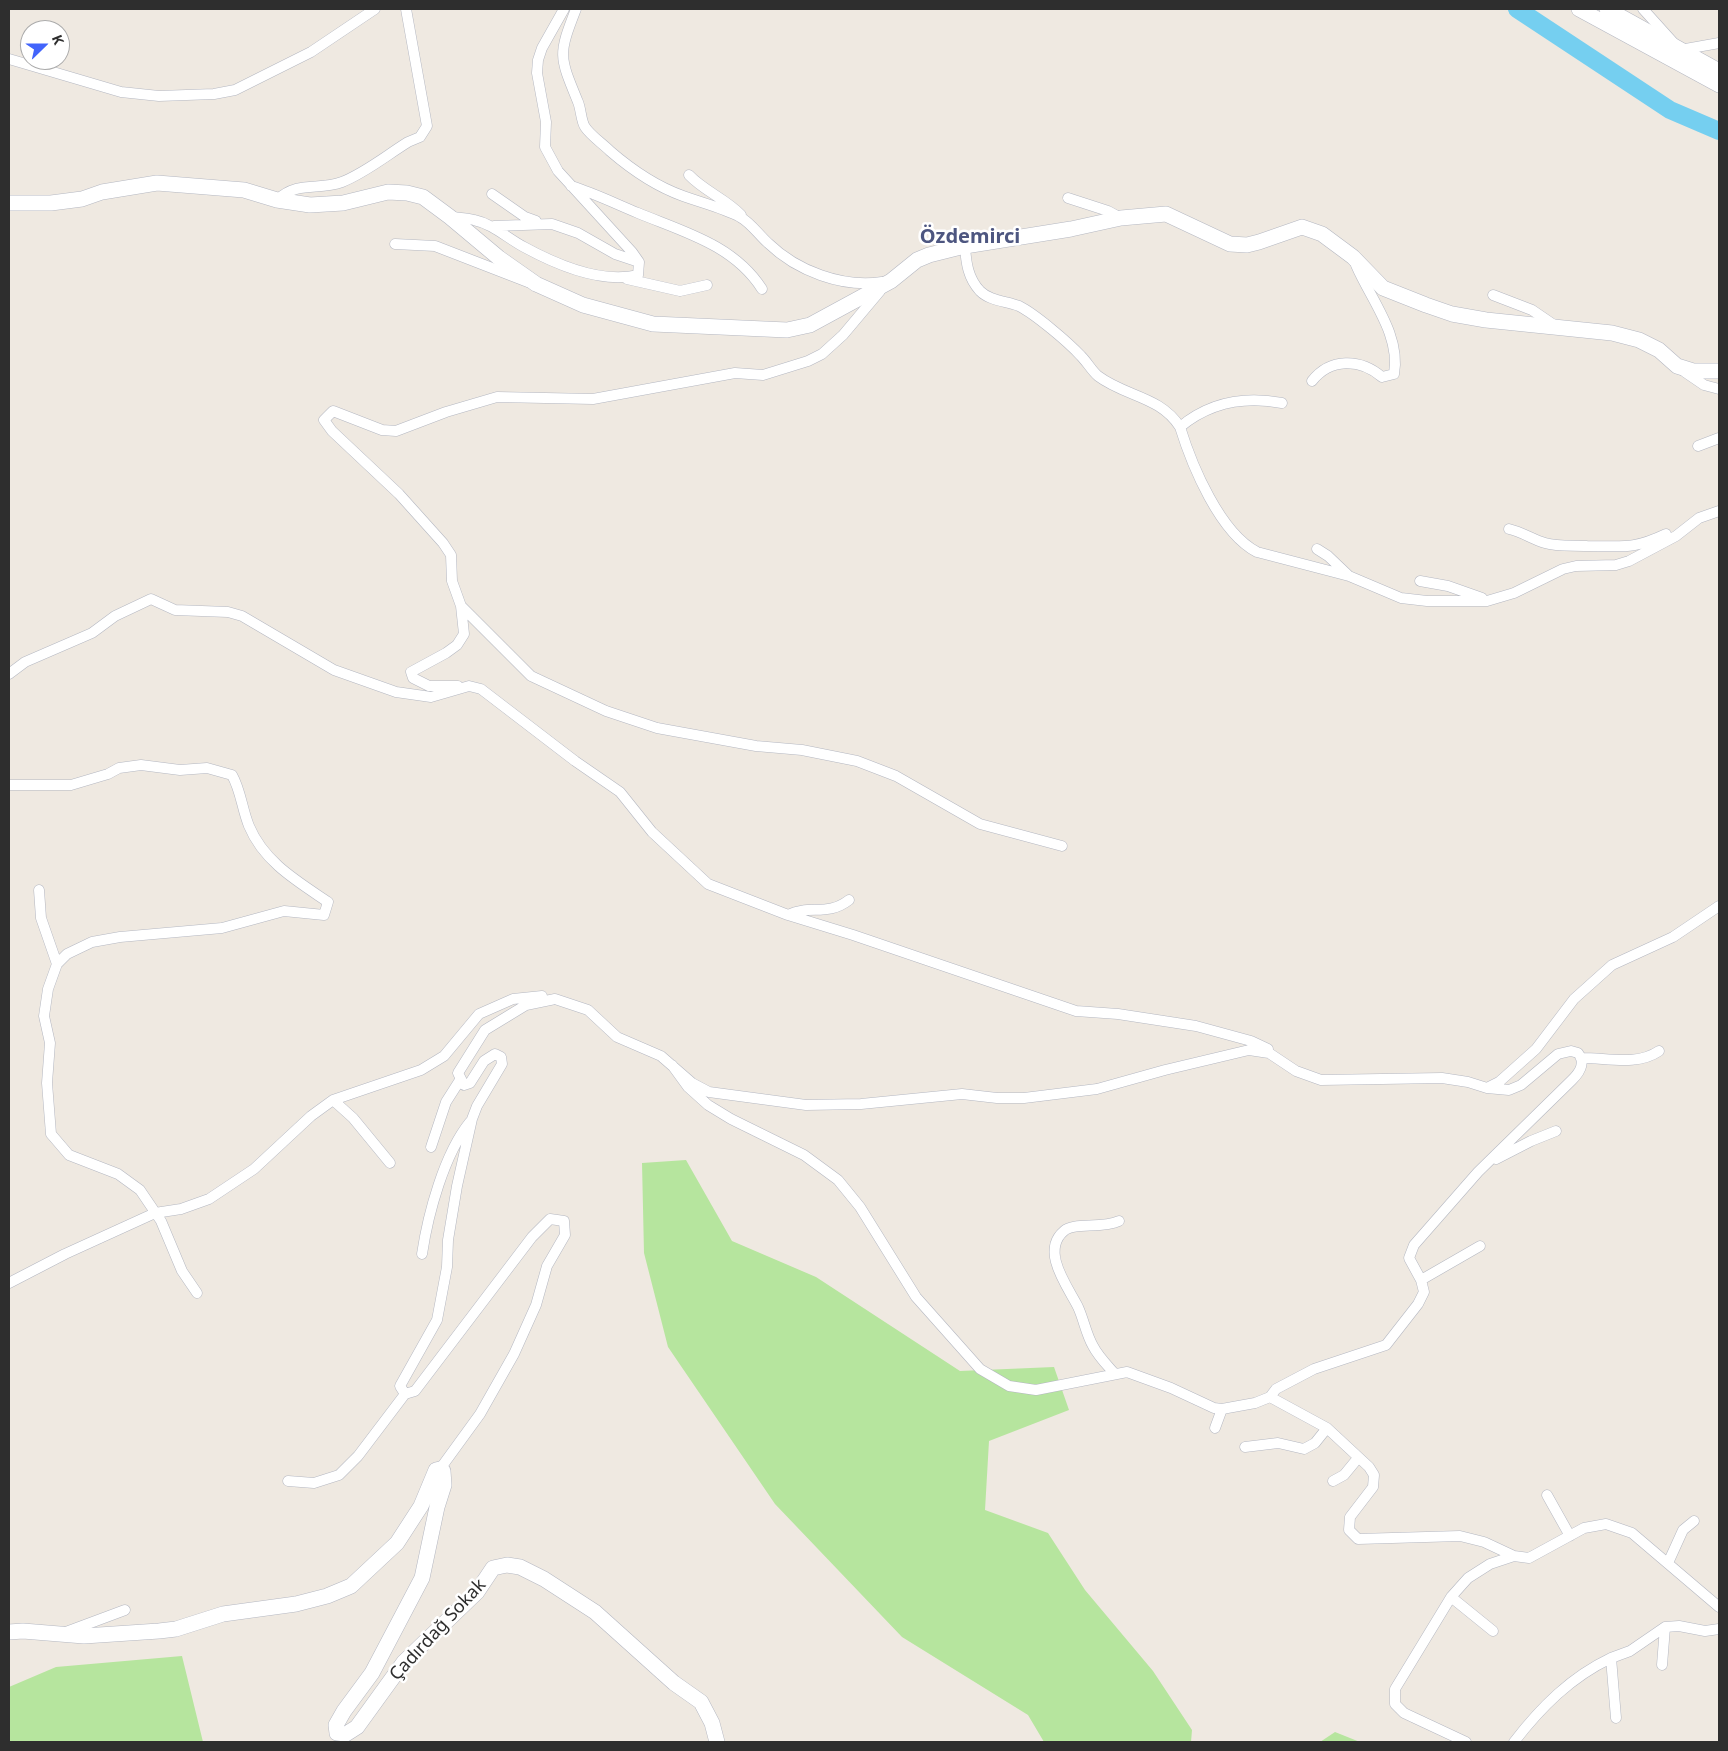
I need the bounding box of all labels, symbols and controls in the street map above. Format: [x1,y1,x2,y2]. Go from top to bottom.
north arrow [20,20,70,70]
text: K [48,32,69,47]
district label: Özdemirci [920,225,1020,249]
street label: Çadırdağ Sokak [385,1575,491,1685]

